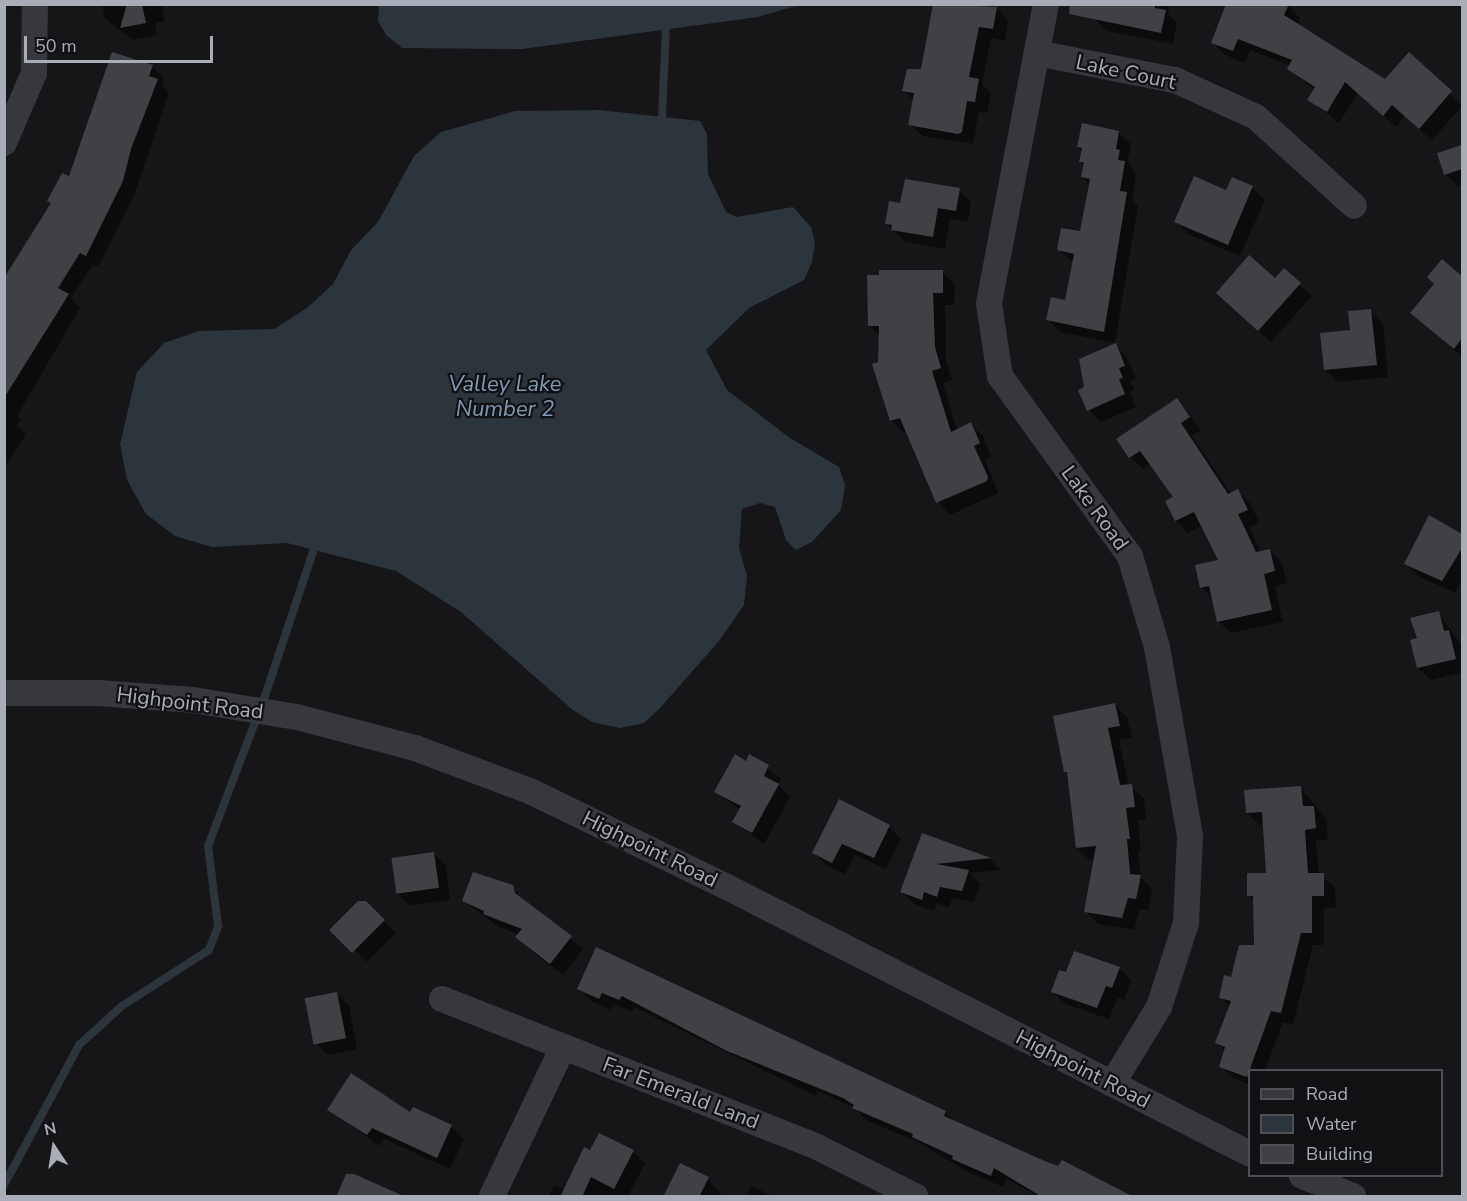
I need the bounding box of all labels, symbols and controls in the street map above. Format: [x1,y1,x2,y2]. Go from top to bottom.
scale bar [27,24,216,62]
text: 50 m [35,34,77,58]
street label: Lake Court [1074,49,1178,95]
water label: Valley Lake Number 2 [448,371,562,422]
street label: Lake Road [1056,461,1134,555]
street label: Highpoint Road [115,682,265,724]
street label: Highpoint Road [578,805,722,893]
street label: Highpoint Road [1012,1024,1154,1114]
street label: Far Emerald Land [599,1052,763,1134]
legend [1248,1069,1443,1177]
text: Road [1306,1082,1348,1106]
text: Water [1306,1112,1357,1136]
north arrow [24,1117,84,1177]
text: N [42,1117,58,1141]
text: Building [1306,1142,1373,1166]

